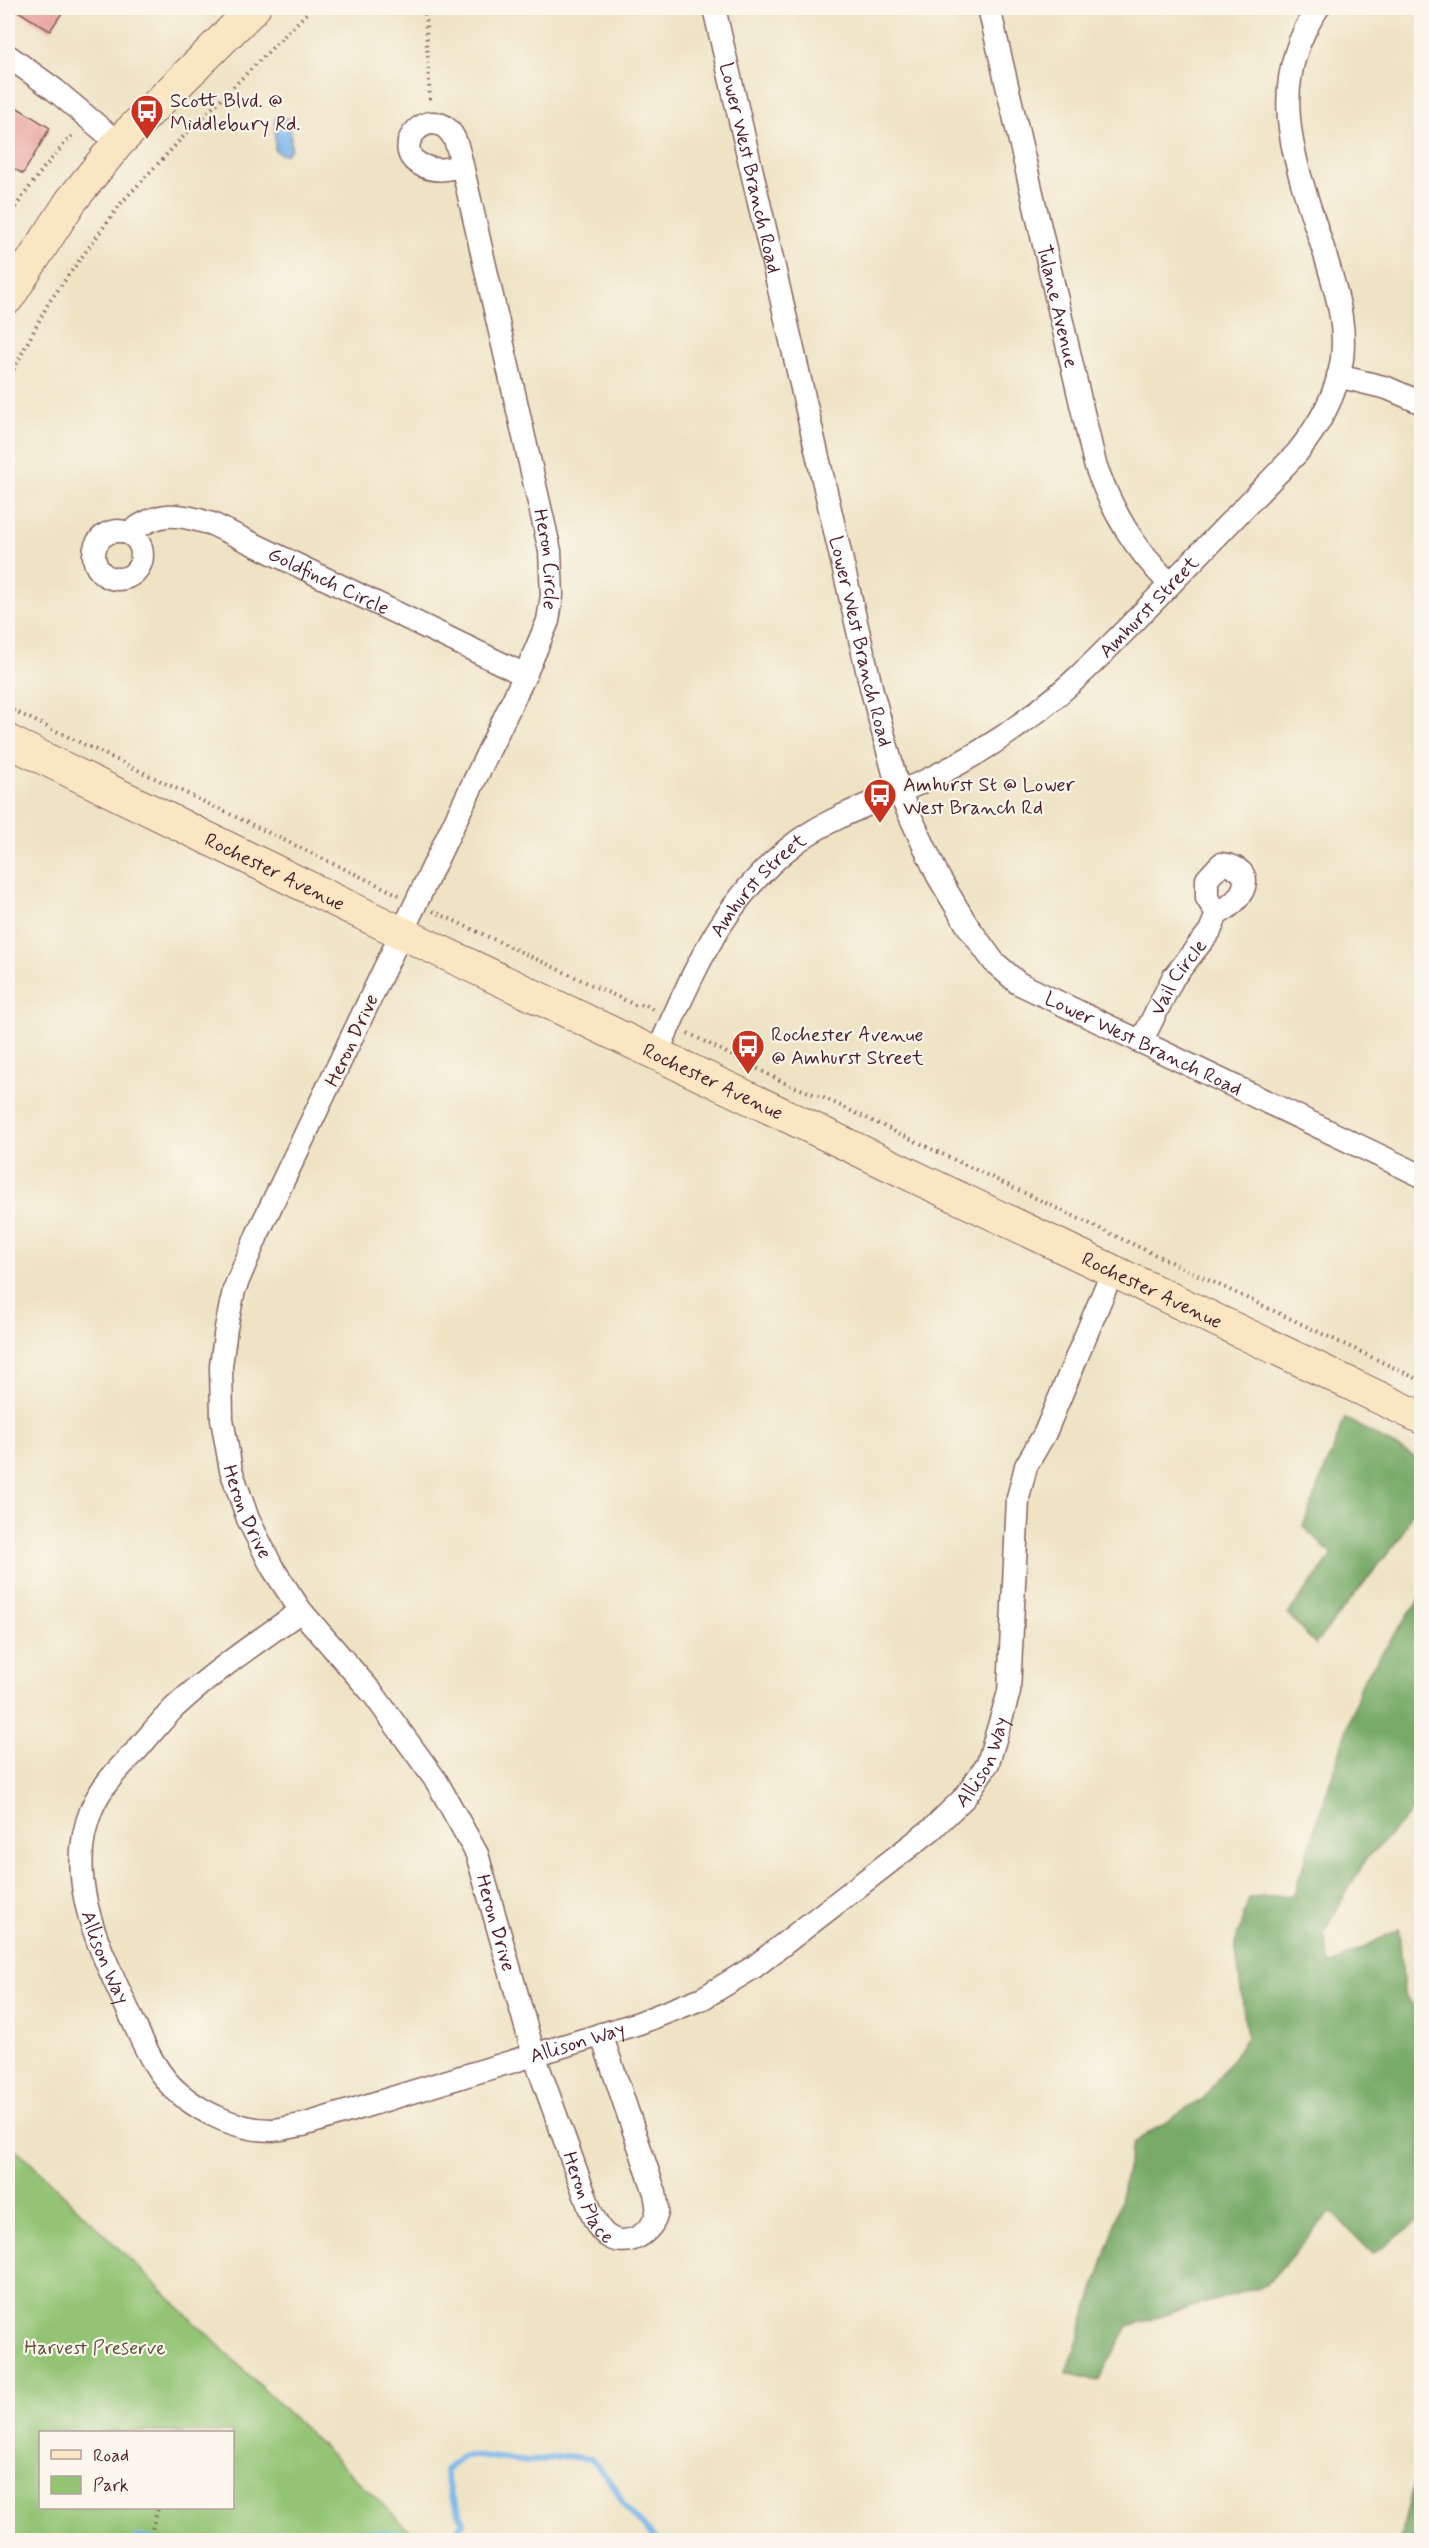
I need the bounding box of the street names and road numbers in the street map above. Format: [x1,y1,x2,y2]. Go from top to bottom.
street label: Lower West Branch Road [712,60,787,276]
street label: Tulane Avenue [1029,242,1084,371]
street label: Heron Circle [526,506,564,612]
street label: Lower West Branch Road [822,533,898,750]
street label: Goldfinch Circle [263,541,393,623]
street label: Amhurst Street [1094,550,1206,665]
street label: Rochester Avenue [200,827,349,918]
street label: Amhurst Street [704,827,812,943]
street label: Vail Circle [1144,934,1214,1020]
street label: Lower West Branch Road [1040,986,1246,1103]
street label: Heron Drive [319,990,386,1091]
street label: Rochester Avenue [638,1037,787,1127]
street label: Rochester Avenue [1077,1246,1226,1336]
street label: Heron Drive [215,1461,278,1564]
street label: Allison Way [950,1714,1016,1814]
street label: Heron Drive [468,1871,522,1975]
street label: Allison Way [74,1908,135,2009]
street label: Allison Way [527,2016,629,2070]
street label: Heron Place [555,2148,618,2251]

